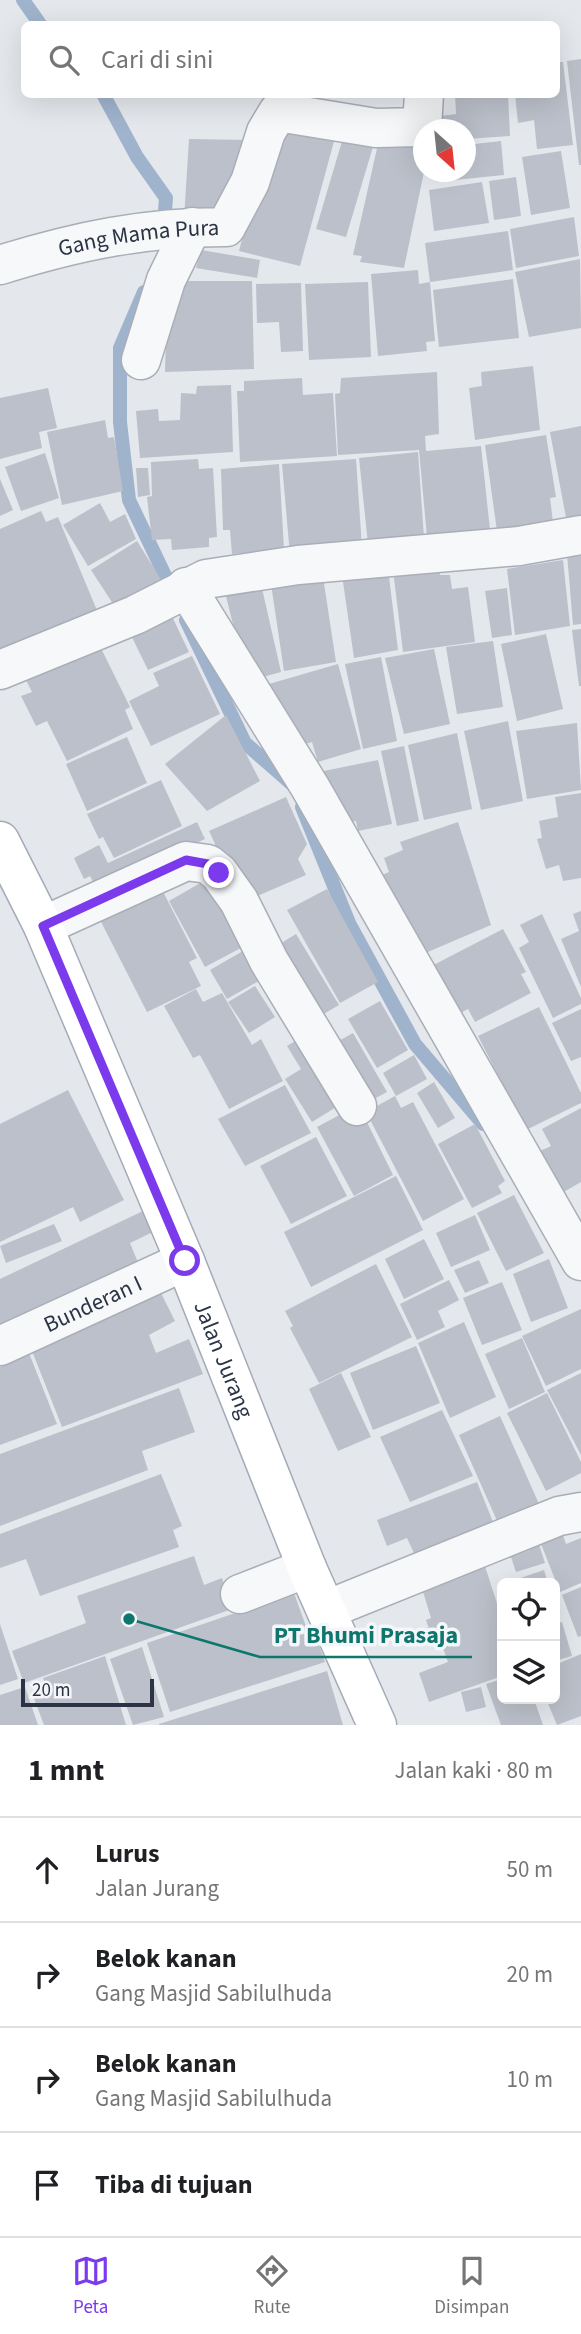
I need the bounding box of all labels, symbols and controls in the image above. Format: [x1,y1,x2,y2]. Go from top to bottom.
search box [21,21,560,98]
icon: search [45,41,83,79]
text: Cari di sini [101,41,214,78]
north arrow [413,119,476,182]
street label: Gang Mama Pura [55,211,219,265]
route end [203,857,234,888]
route start [169,1245,200,1276]
street label: Bunderan I [38,1267,148,1341]
street label: Jalan Jurang [185,1296,262,1424]
map controls [497,1578,560,1704]
button: locate [497,1578,560,1641]
callout: PT Bhumi Prasaja [260,1612,472,1657]
text: PT Bhumi Prasaja [274,1618,458,1653]
button: layers [497,1641,560,1704]
scale bar [21,1676,154,1708]
text: 20 m [32,1677,70,1704]
text: 1 mnt [28,1749,104,1792]
text: Jalan kaki · 80 m [395,1754,553,1787]
text: Lurus [95,1835,160,1872]
icon: ahead [28,1851,66,1889]
text: 50 m [506,1853,553,1886]
text: Jalan Jurang [95,1872,219,1905]
text: Belok kanan [95,1940,237,1977]
icon: right [28,1956,66,1994]
text: 20 m [506,1958,553,1991]
text: Gang Masjid Sabilulhuda [95,1977,332,2010]
text: Belok kanan [95,2045,237,2082]
icon: right [28,2061,66,2099]
text: 10 m [506,2063,553,2096]
text: Gang Masjid Sabilulhuda [95,2082,332,2115]
icon: arrive [28,2166,66,2204]
text: Tiba di tujuan [95,2166,253,2203]
tab: Peta [72,2252,110,2321]
tab: Rute [253,2252,291,2321]
tab: Disimpan [434,2252,509,2321]

